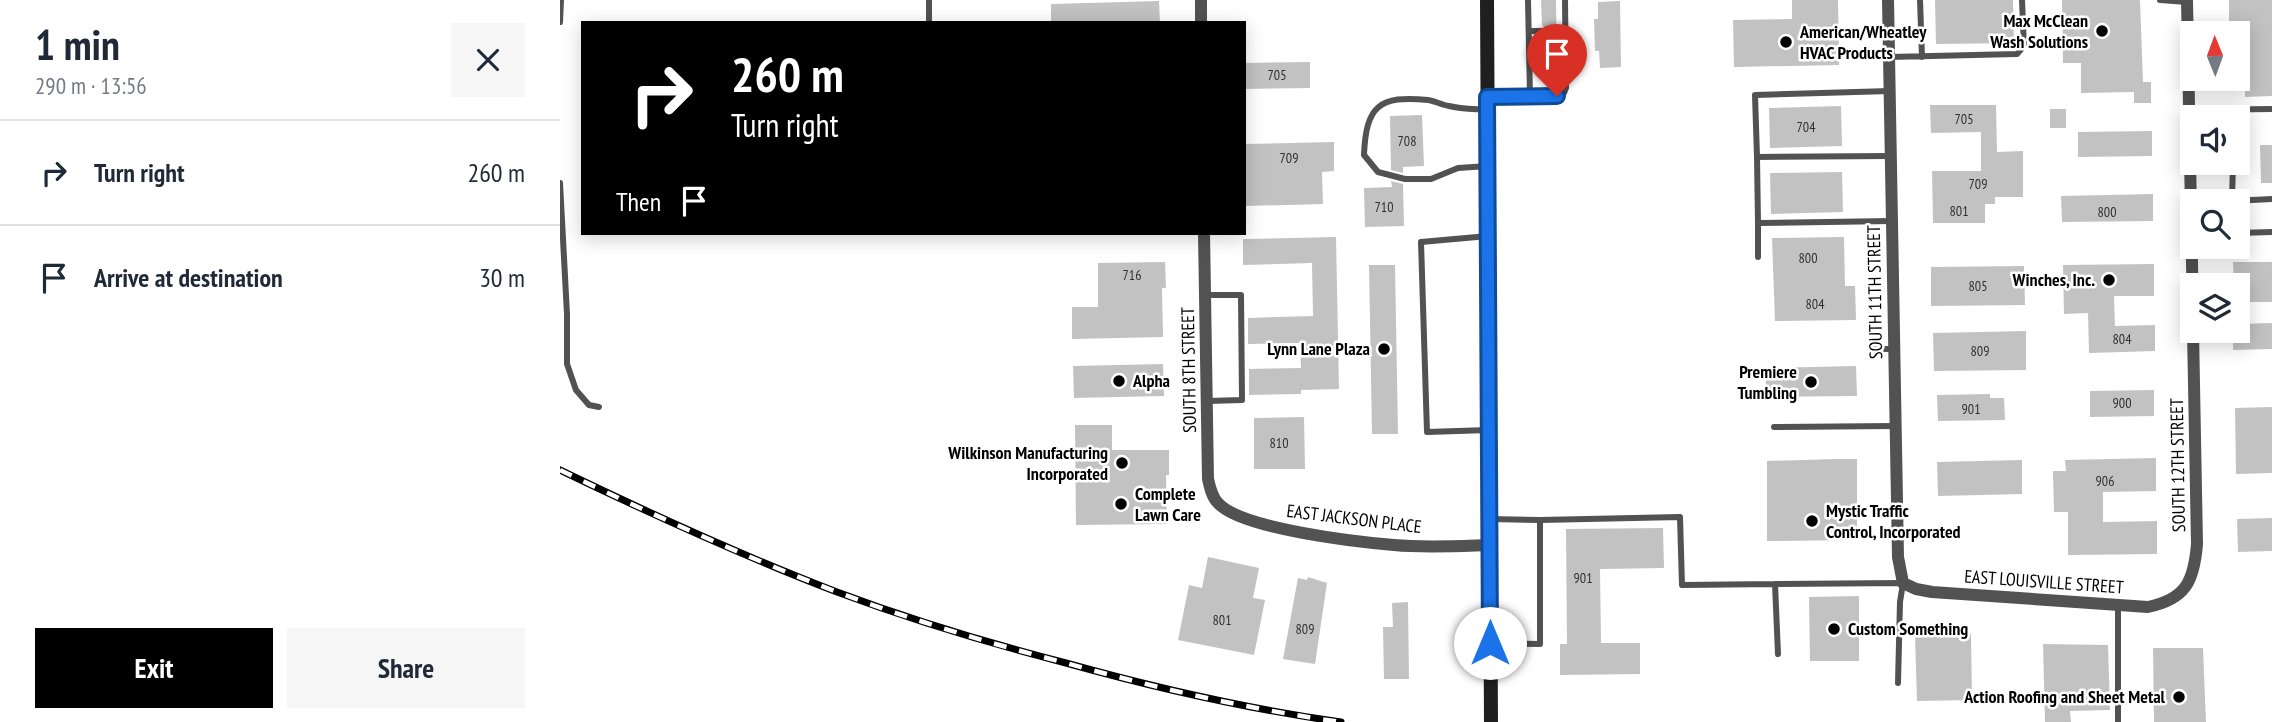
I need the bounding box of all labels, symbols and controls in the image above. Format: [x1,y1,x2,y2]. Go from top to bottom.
place label: Max McClean Wash Solutions [1989,9,2088,53]
text: 1 min [35,17,120,72]
place label: American/Wheatley HVAC Products [1799,20,1927,64]
north arrow [2180,21,2250,91]
map controls [2180,21,2250,343]
button: close [451,23,525,97]
marker: Max McClean Wash Solutions [2094,23,2110,39]
pin [1527,24,1587,96]
marker: American/Wheatley HVAC Products [1778,34,1794,50]
icon: arrive [1538,35,1576,73]
text: 260 m [731,42,844,106]
icon: right [616,49,707,140]
house number: 705 [1268,66,1286,84]
text: 290 m · 13:56 [35,71,147,100]
text: Turn right [731,104,839,146]
button: sound [2180,105,2250,175]
house number: 705 [1955,110,1973,128]
house number: 704 [1797,118,1816,136]
house number: 708 [1398,132,1416,150]
house number: 709 [1280,149,1298,167]
icon: right [35,154,73,192]
text: Turn right [94,156,185,189]
text: 260 m [467,156,525,189]
house number: 709 [1969,175,1987,193]
icon: arrive [675,182,713,220]
text: Then [616,185,661,218]
button: search [2180,189,2250,259]
house number: 710 [1375,198,1393,216]
house number: 801 [1950,202,1968,220]
house number: 800 [2098,203,2116,221]
street label: SOUTH 11TH STREET [1862,225,1887,359]
house number: 800 [1799,249,1817,267]
icon: arrive [35,259,73,297]
text: Arrive at destination [94,261,283,294]
text: 30 m [479,261,525,294]
house number: 716 [1123,266,1141,284]
place label: Winches, Inc. [2012,268,2095,291]
marker: Winches, Inc. [2101,272,2117,288]
button: layers [2180,273,2250,343]
house number: 805 [1969,277,1987,295]
house number: 804 [1806,295,1825,313]
street label: SOUTH 8TH STREET [1176,307,1201,433]
house number: 804 [2113,330,2132,348]
place label: Lynn Lane Plaza [1267,337,1370,360]
marker: Lynn Lane Plaza [1376,341,1392,357]
house number: 809 [1971,342,1989,360]
place label: Premiere Tumbling [1738,360,1797,404]
place label: Alpha [1132,369,1170,392]
marker: Alpha [1111,373,1127,389]
marker: Premiere Tumbling [1803,374,1819,390]
house number: 900 [2113,394,2131,412]
street label: SOUTH 12TH STREET [2165,398,2190,532]
house number: 901 [1962,400,1980,418]
house number: 810 [1270,434,1288,452]
place label: Wilkinson Manufacturing Incorporated [947,441,1108,485]
marker: Wilkinson Manufacturing Incorporated [1114,455,1130,471]
house number: 906 [2096,472,2114,490]
place label: Complete Lawn Care [1135,482,1201,526]
marker: Complete Lawn Care [1113,496,1129,512]
street label: EAST JACKSON PLACE [1285,499,1423,538]
place label: Mystic Traffic Control, Incorporated [1826,499,1961,543]
marker: Mystic Traffic Control, Incorporated [1804,513,1820,529]
street label: EAST LOUISVILLE STREET [1964,564,2125,599]
house number: 901 [1574,569,1592,587]
position arrow [1453,606,1527,680]
house number: 801 [1213,611,1231,629]
place label: Custom Something [1848,617,1968,640]
house number: 809 [1296,620,1314,638]
marker: Custom Something [1826,621,1842,637]
button: Exit [35,628,273,708]
button: Share [287,628,525,708]
place label: Action Roofing and Sheet Metal [1963,685,2166,708]
marker: Action Roofing and Sheet Metal [2171,689,2187,705]

